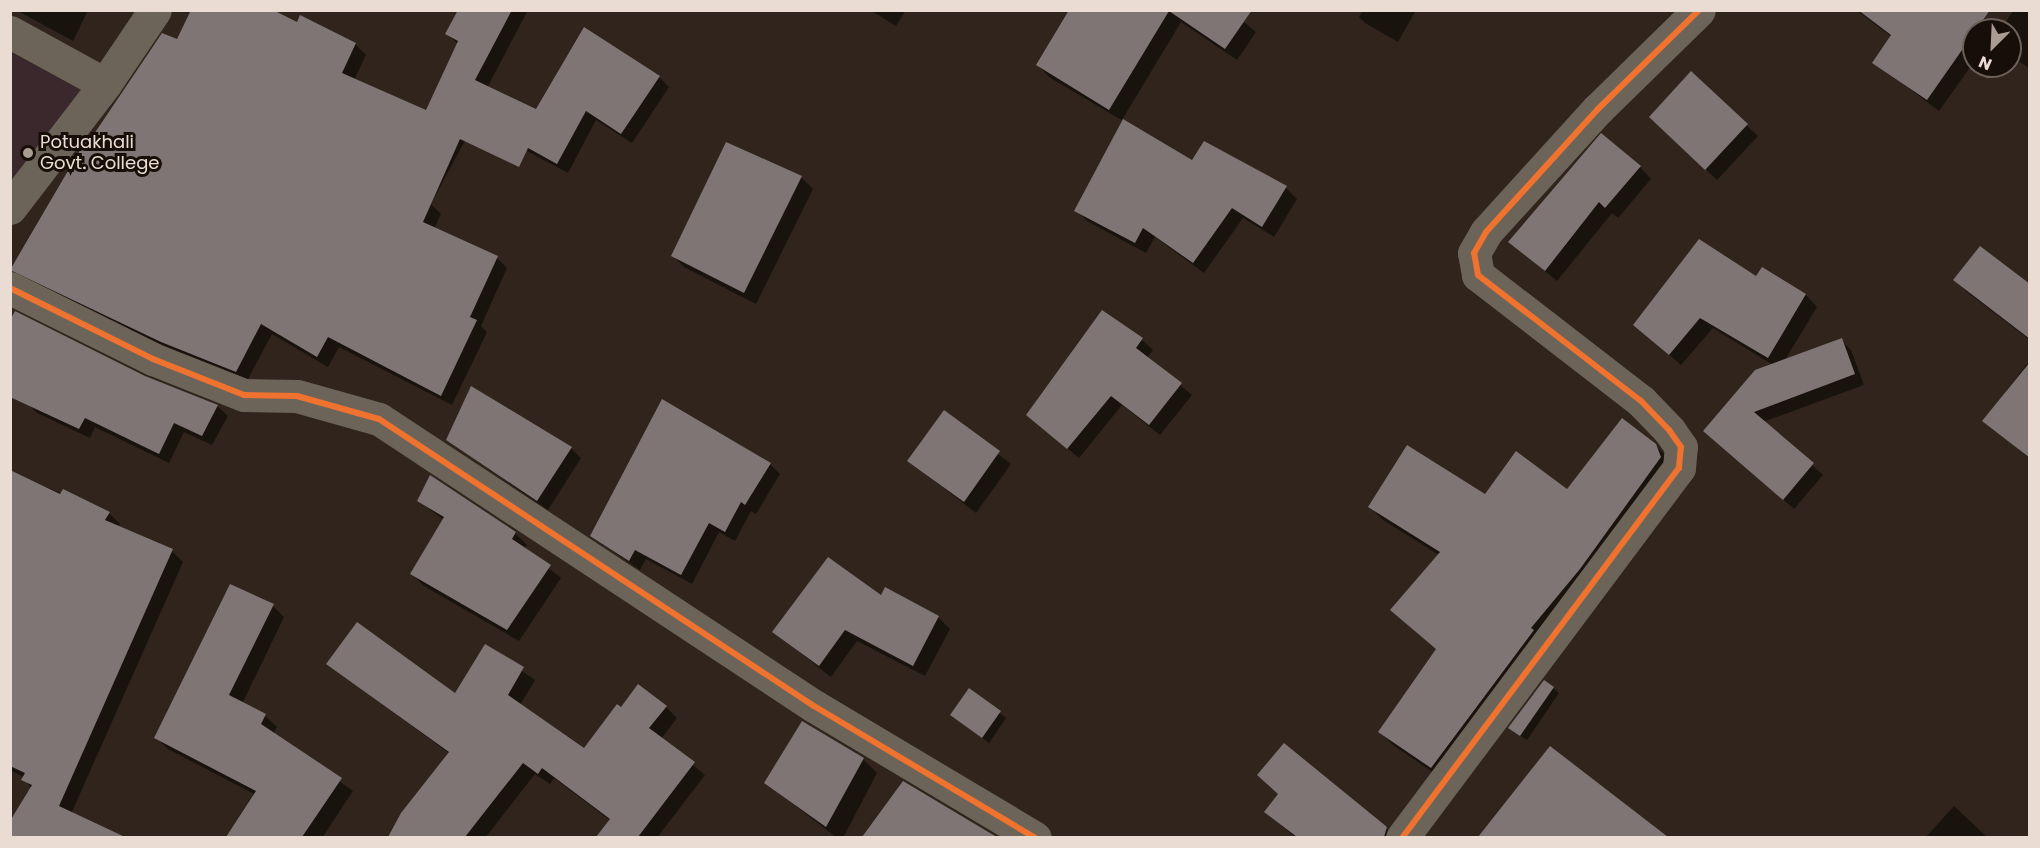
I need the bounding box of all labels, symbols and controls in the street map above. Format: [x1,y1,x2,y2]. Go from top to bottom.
north arrow [1962,18,2022,78]
text: N [1975,50,1995,76]
place label: Potuakhali Govt. College [40,132,160,174]
marker: Potuakhali Govt. College [21,146,35,160]

